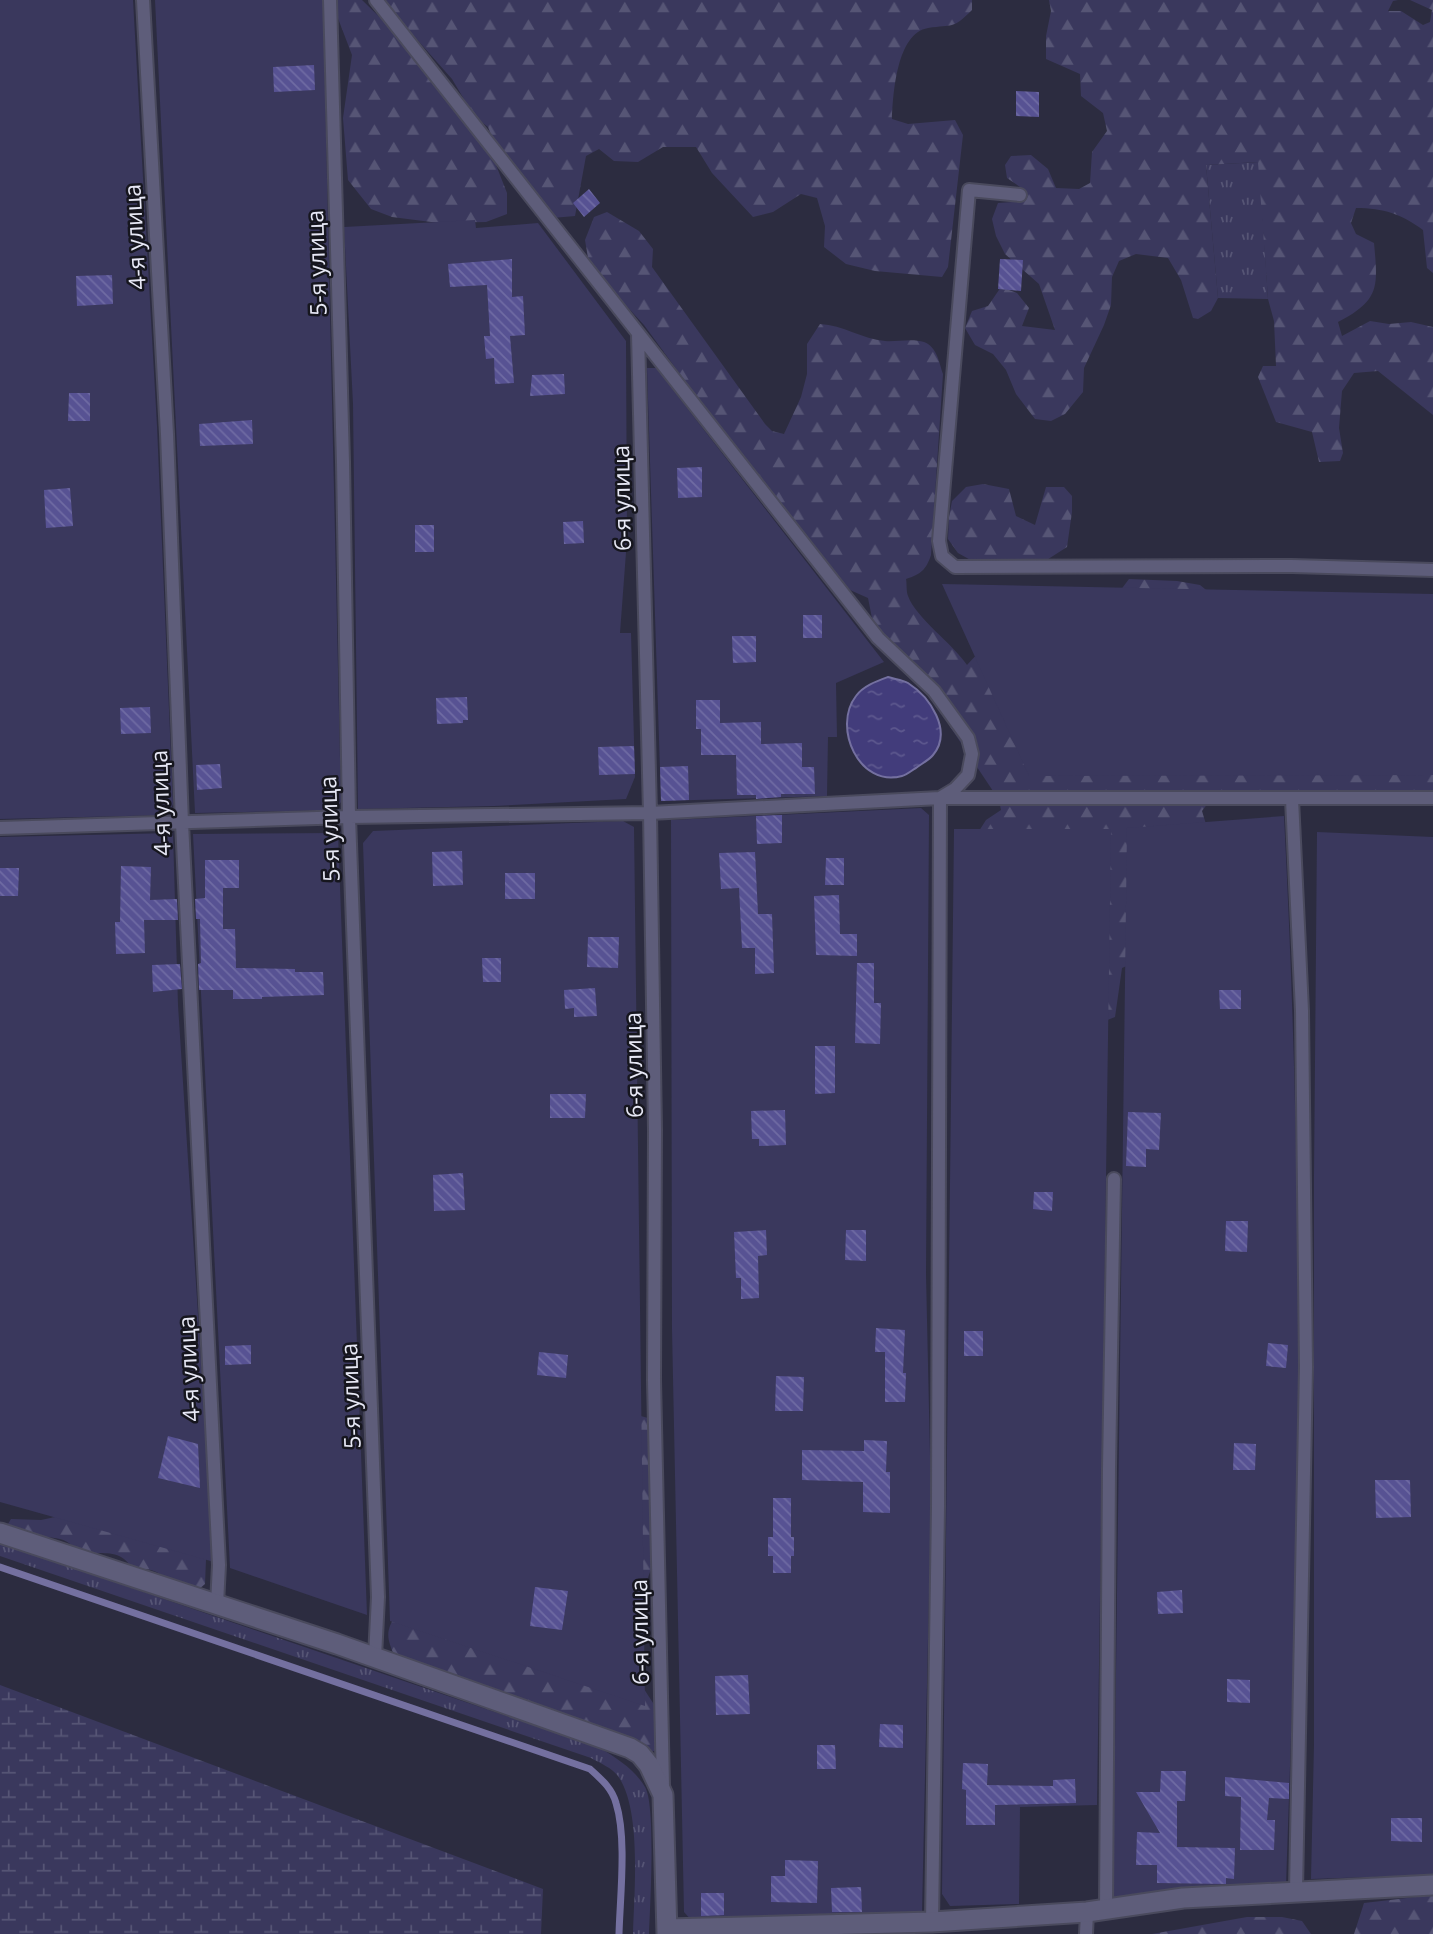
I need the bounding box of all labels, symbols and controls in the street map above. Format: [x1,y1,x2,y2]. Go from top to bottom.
street label: 4-я улица [115,183,153,291]
street label: 5-я улица [298,210,334,316]
street label: 6-я улица [604,445,638,551]
street label: 4-я улица [142,750,178,856]
street label: 5-я улица [311,776,347,882]
street label: 6-я улица [616,1012,650,1118]
street label: 4-я улица [169,1315,207,1423]
street label: 5-я улица [332,1343,368,1449]
street label: 6-я улица [622,1579,656,1685]

